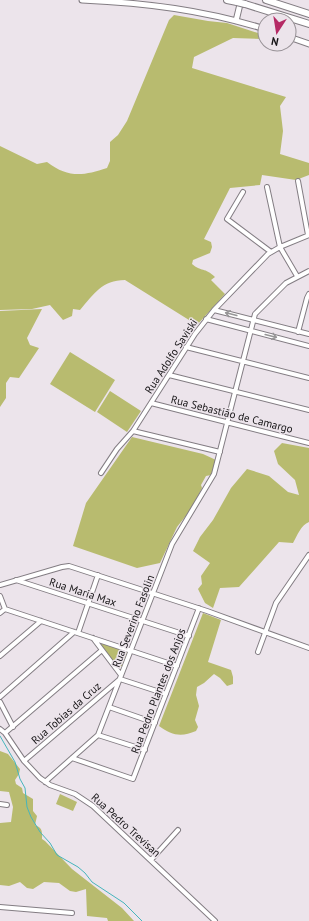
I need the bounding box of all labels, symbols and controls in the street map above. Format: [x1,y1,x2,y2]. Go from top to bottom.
north arrow [257,12,297,52]
text: N [270,34,280,49]
one-way arrow [224,310,237,318]
street label: Rua Adolfo Saviski [142,316,200,396]
one-way arrow [264,333,277,340]
street label: Rua Sebastião de Camargo [170,392,294,436]
street label: Rua Severino Fasolin [109,573,157,669]
street label: Rua Maria Max [48,575,119,610]
street label: Rua Pedro Plantes dos Anjos [128,626,189,756]
street label: Rua Tobias da Cruz [28,679,104,747]
street label: Rua Pedro Trevisan [88,790,164,860]

